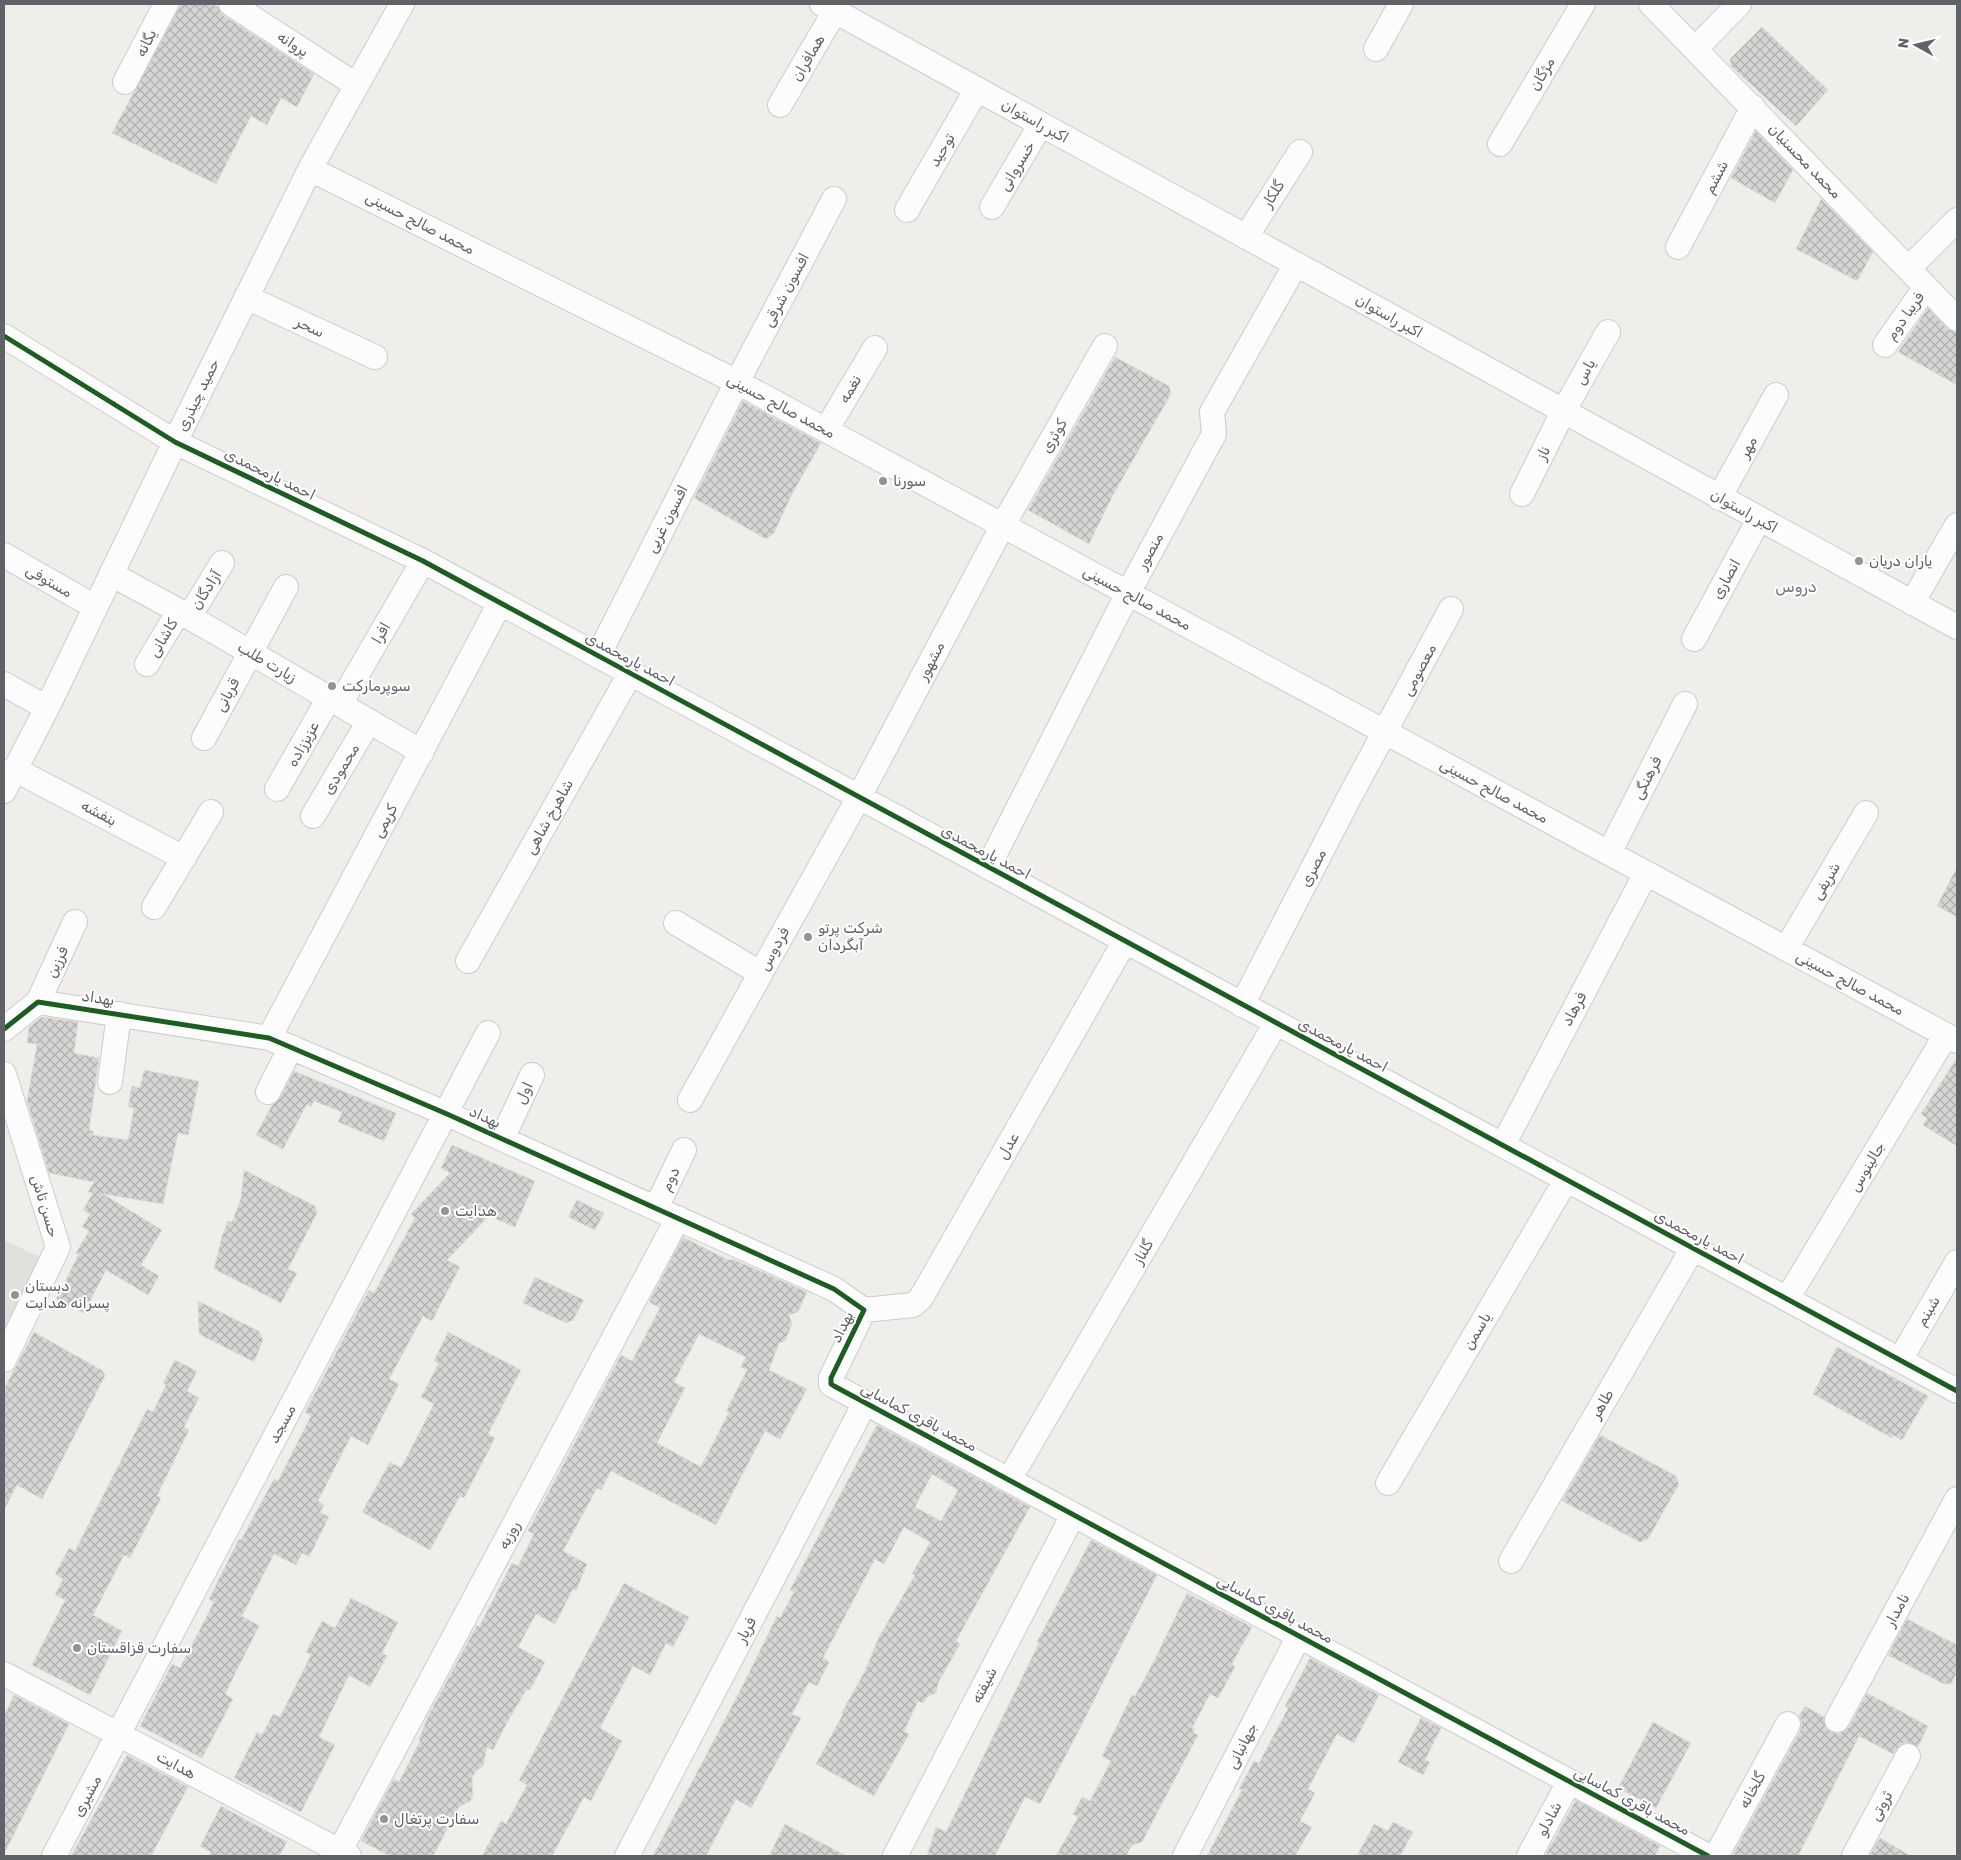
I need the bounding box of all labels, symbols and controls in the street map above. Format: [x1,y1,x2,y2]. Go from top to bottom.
north arrow [1891,20,1941,70]
street label: یگانه [132,26,160,60]
street label: پروانه [273,27,312,62]
street label: همافران [787,31,829,85]
text: N [1895,37,1913,49]
street label: مژگان [1525,54,1559,94]
street label: اکبر راستوان [998,95,1072,147]
street label: محمد محسنیان [1765,120,1845,202]
street label: توحید [925,130,959,170]
street label: خسروانی [995,138,1040,195]
street label: ششم [1700,157,1733,197]
street label: گلکار [1257,177,1288,212]
street label: محمد صالح حسینی [362,188,477,260]
street label: افسون شرقی [759,250,813,330]
street label: فریبا دوم [1882,289,1929,344]
street label: اکبر راستوان [1352,290,1426,342]
street label: سحر [292,312,327,341]
street label: حمید چیذری [173,356,223,434]
street label: یاس [1571,356,1599,388]
street label: محمد صالح حسینی [723,370,838,444]
street label: نغمه [835,372,865,406]
street label: کوثری [1037,415,1071,456]
street label: مهر [1734,433,1761,462]
street label: ناز [1532,443,1554,464]
street label: احمد یارمحمدی [222,444,318,504]
place label: سورنا [893,472,926,490]
marker: سورنا [877,475,889,487]
street label: افسون غربی [642,482,692,556]
street label: اکبر راستوان [1707,485,1781,537]
street label: منصور [1132,530,1167,573]
place label: یاران دریان [1869,552,1932,570]
marker: یاران دریان [1853,555,1865,567]
street label: انصاری [1708,556,1744,602]
street label: مستوفی [23,561,75,601]
street label: محمد صالح حسینی [1079,562,1194,636]
street label: آزادگان [187,566,225,613]
district label: دروس [1775,577,1817,597]
street label: کاشانی [144,615,182,661]
street label: افرا [368,619,394,647]
street label: احمد یارمحمدی [582,628,678,690]
street label: زیارت طلب [234,638,300,686]
street label: مشهور [913,639,949,684]
street label: معصومی [1398,641,1440,699]
street label: قربانی [211,675,243,715]
place label: سوپرمارکت [342,677,411,696]
marker: سوپرمارکت [326,680,338,692]
street label: عزیززاده [283,718,323,770]
street label: محمودی [319,740,363,798]
street label: فرهنگی [1629,753,1665,803]
street label: محمد صالح حسینی [1436,755,1551,829]
street label: شاهرخ شاهی [521,776,579,859]
street label: بنفشه [78,796,120,830]
street label: کریمی [369,801,401,841]
street label: احمد یارمحمدی [938,821,1034,883]
street label: مصری [1296,846,1330,890]
street label: شریفی [1808,859,1844,903]
place label: شرکت پرتو آبگردان [818,919,883,954]
street label: فردوس [755,924,794,974]
marker: شرکت پرتو آبگردان [802,931,814,943]
street label: فرزین [42,944,72,980]
street label: محمد صالح حسینی [1792,947,1907,1021]
street label: بهداد [80,987,116,1009]
street label: فرهاد [1558,989,1590,1029]
street label: احمد یارمحمدی [1295,1014,1391,1076]
street label: اول [511,1079,538,1107]
street label: بهداد [466,1102,504,1132]
street label: عدل [993,1129,1023,1163]
street label: جالینوس [1845,1139,1889,1195]
street label: دوم [657,1164,684,1194]
street label: حسن تاش [27,1173,63,1239]
place label: هدایت [455,1202,497,1220]
marker: هدایت [439,1205,451,1217]
street label: احمد یارمحمدی [1651,1206,1747,1268]
street label: گلناز [1128,1236,1157,1268]
place label: دبستان پسرانه هدایت [25,1277,110,1313]
marker: دبستان پسرانه هدایت [9,1289,21,1301]
street label: شبنم [1912,1293,1945,1330]
street label: بهداد [827,1308,857,1346]
street label: یاسمن [1459,1309,1495,1353]
street label: محمد باقری کماسایی [858,1379,980,1455]
street label: طاهر [1586,1386,1618,1423]
street label: مسجد [264,1402,300,1446]
street label: روزبه [494,1518,525,1553]
street label: محمد باقری کماسایی [1214,1571,1336,1647]
street label: نامدار [1880,1590,1913,1631]
street label: فریار [731,1614,760,1647]
place label: سفارت قزاقستان [87,1639,191,1657]
marker: سفارت قزاقستان [71,1642,83,1654]
street label: شیفته [967,1664,1001,1706]
street label: جهانبانی [1223,1720,1261,1772]
street label: هدایت [153,1747,199,1783]
street label: محمد باقری کماسایی [1571,1763,1693,1839]
street label: گلخانه [1735,1768,1769,1811]
street label: مشیری [69,1772,105,1820]
street label: ثروتی [1866,1788,1897,1825]
street label: شادلو [1532,1798,1566,1840]
place label: سفارت پرتغال [394,1810,479,1829]
marker: سفارت پرتغال [378,1813,390,1825]

